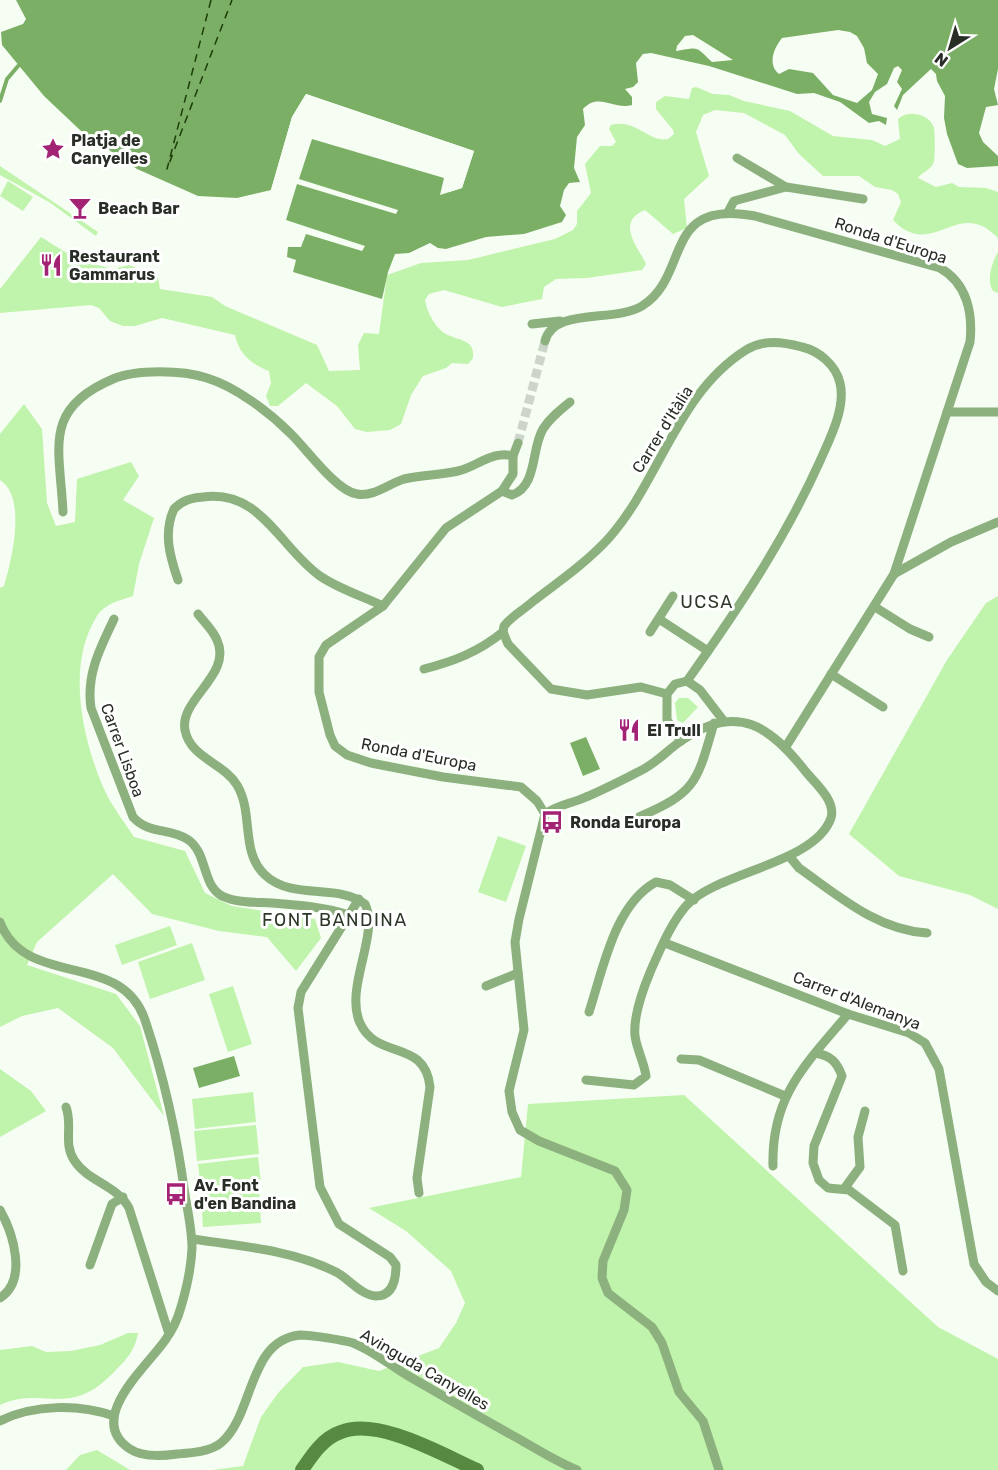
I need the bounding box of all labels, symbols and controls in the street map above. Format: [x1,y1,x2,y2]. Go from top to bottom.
north arrow [920,18,980,78]
text: N [931,49,952,71]
place label: Platja de Canyelles [71,131,148,168]
place icon: Platja de Canyelles [40,136,66,162]
bar icon: Beach Bar [67,195,93,221]
place label: Beach Bar [98,199,180,218]
street label: Ronda d'Europa [832,213,950,268]
place label: Restaurant Gammarus [69,247,160,284]
restaurant icon: Restaurant Gammarus [38,252,64,278]
street label: Carrer d'Itàlia [628,382,697,476]
district label: UCSA [680,591,734,613]
street label: Carrer Lisboa [97,701,148,800]
restaurant icon: El Trull [616,717,642,743]
place label: El Trull [647,721,701,740]
street label: Ronda d'Europa [360,734,478,775]
bus stop icon: Ronda Europa [539,809,565,835]
place label: Ronda Europa [570,813,681,832]
district label: FONT BANDINA [262,909,408,931]
street label: Carrer d'Alemanya [790,967,923,1034]
place label: Av. Font d'en Bandina [194,1176,296,1213]
bus stop icon: Av. Font d'en Bandina [163,1181,189,1207]
street label: Avinguda Canyelles [357,1325,492,1414]

